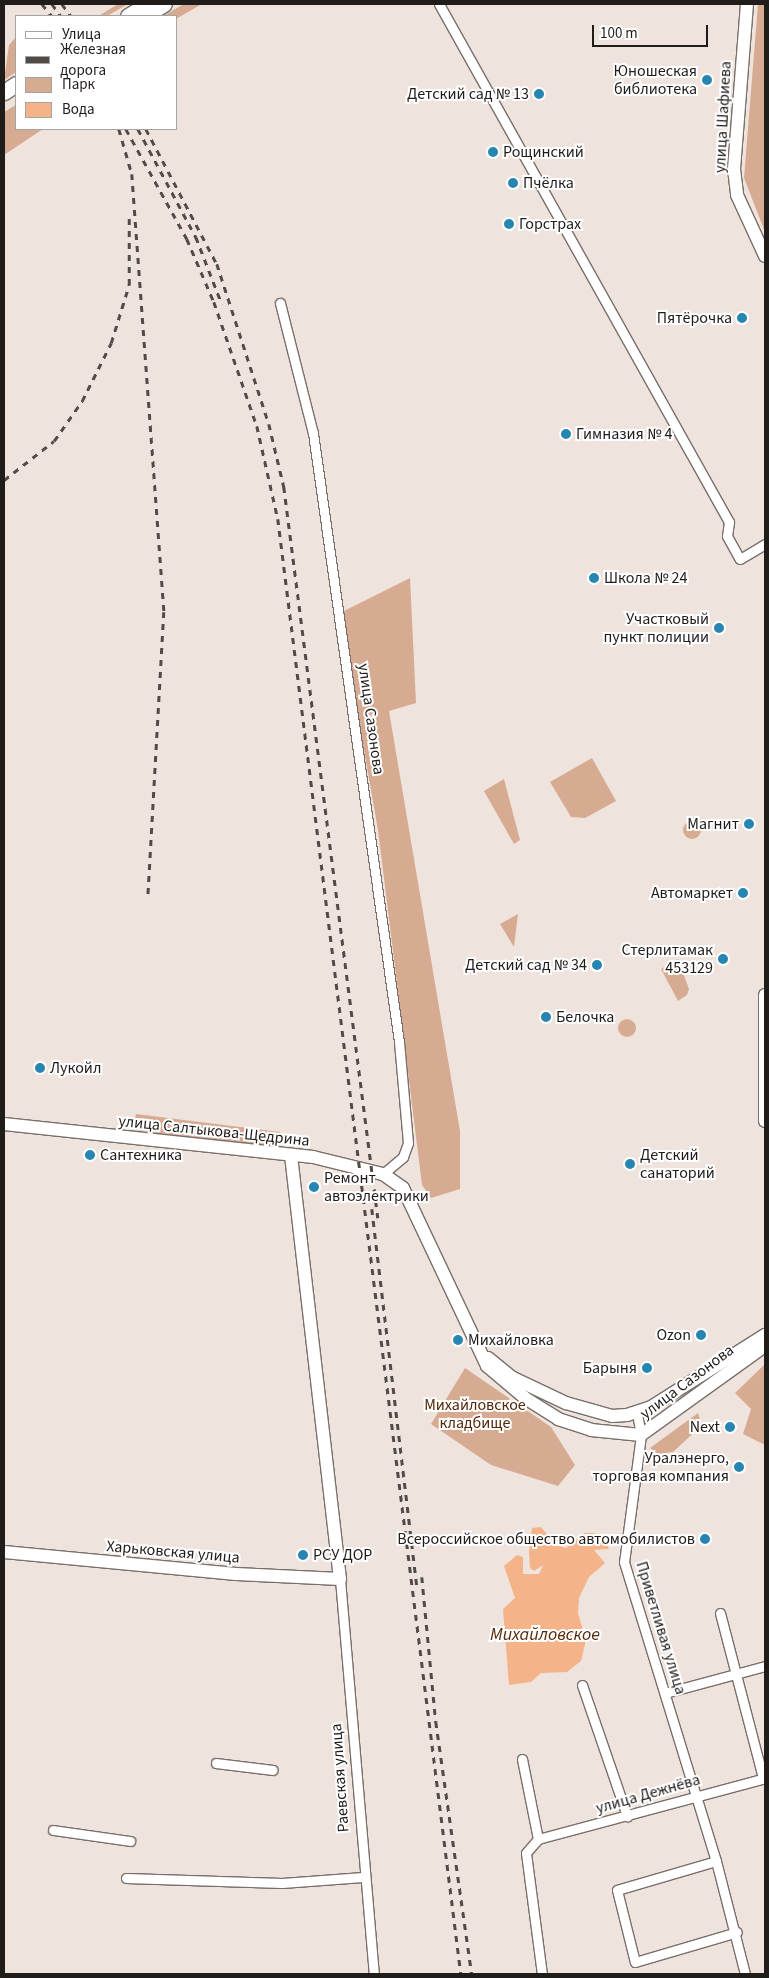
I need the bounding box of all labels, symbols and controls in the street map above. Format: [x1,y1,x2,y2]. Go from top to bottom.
legend [15,15,178,130]
scale bar [594,15,710,47]
text: 100 m [600,23,638,44]
text: Улица [62,24,101,45]
text: Железная дорога [60,39,126,81]
street label: улица Шафиева [710,60,736,174]
place label: Юношеская библиотека [614,61,697,99]
text: Парк [62,74,95,95]
marker: Юношеская библиотека [701,74,713,86]
place label: Детский сад № 13 [407,84,529,104]
marker: Детский сад № 13 [533,88,545,100]
text: Вода [62,99,95,120]
place label: Рощинский [503,142,584,162]
marker: Рощинский [487,146,499,158]
place label: Пчёлка [523,173,574,193]
marker: Пчёлка [507,177,519,189]
place label: Горстрах [519,214,581,234]
marker: Горстрах [503,218,515,230]
place label: Пятёрочка [657,308,732,328]
marker: Пятёрочка [736,312,748,324]
place label: Гимназия № 4 [576,424,672,444]
marker: Гимназия № 4 [560,428,572,440]
place label: Школа № 24 [604,568,687,588]
marker: Школа № 24 [588,572,600,584]
place label: Участковый пункт полиции [603,609,709,647]
marker: Участковый пункт полиции [713,622,725,634]
street label: улица Сазонова [354,662,388,776]
place label: Магнит [687,814,739,834]
marker: Магнит [743,818,755,830]
place label: Автомаркет [651,883,733,903]
marker: Автомаркет [737,887,749,899]
place label: Стерлитамак 453129 [622,940,713,978]
marker: Стерлитамак 453129 [717,953,729,965]
place label: Детский сад № 34 [465,955,587,975]
marker: Детский сад № 34 [591,959,603,971]
place label: Белочка [556,1007,614,1027]
marker: Белочка [540,1011,552,1023]
place label: Лукойл [50,1058,101,1078]
marker: Лукойл [34,1062,46,1074]
street label: улица Салтыкова-Щедрина [117,1111,311,1151]
place label: Сантехника [100,1145,182,1165]
place label: Детский санаторий [640,1145,715,1183]
marker: Сантехника [84,1149,96,1161]
marker: Детский санаторий [624,1158,636,1170]
place label: Ремонт автоэлектрики [324,1168,429,1206]
marker: Ремонт автоэлектрики [308,1181,320,1193]
place label: Ozon [656,1325,691,1345]
marker: Ozon [695,1329,707,1341]
place label: Михайловка [468,1330,554,1350]
marker: Михайловка [452,1334,464,1346]
street label: улица Сазонова [636,1341,738,1423]
place label: Барыня [583,1358,637,1378]
marker: Барыня [641,1362,653,1374]
park label: Михайловское кладбище [424,1395,526,1433]
place label: Next [690,1417,720,1437]
marker: Next [724,1421,736,1433]
place label: Уралэнерго, торговая компания [592,1448,729,1486]
marker: Уралэнерго, торговая компания [733,1461,745,1473]
place label: Всероссийское общество автомобилистов [397,1529,695,1549]
marker: Всероссийское общество автомобилистов [699,1533,711,1545]
street label: Харьковская улица [106,1537,240,1567]
place label: РСУ ДОР [313,1545,372,1565]
marker: РСУ ДОР [297,1549,309,1561]
street label: Приветливая улица [632,1559,690,1697]
water label: Михайловское [490,1624,600,1646]
street label: Раевская улица [327,1723,353,1833]
street label: улица Дежнёва [594,1770,702,1818]

